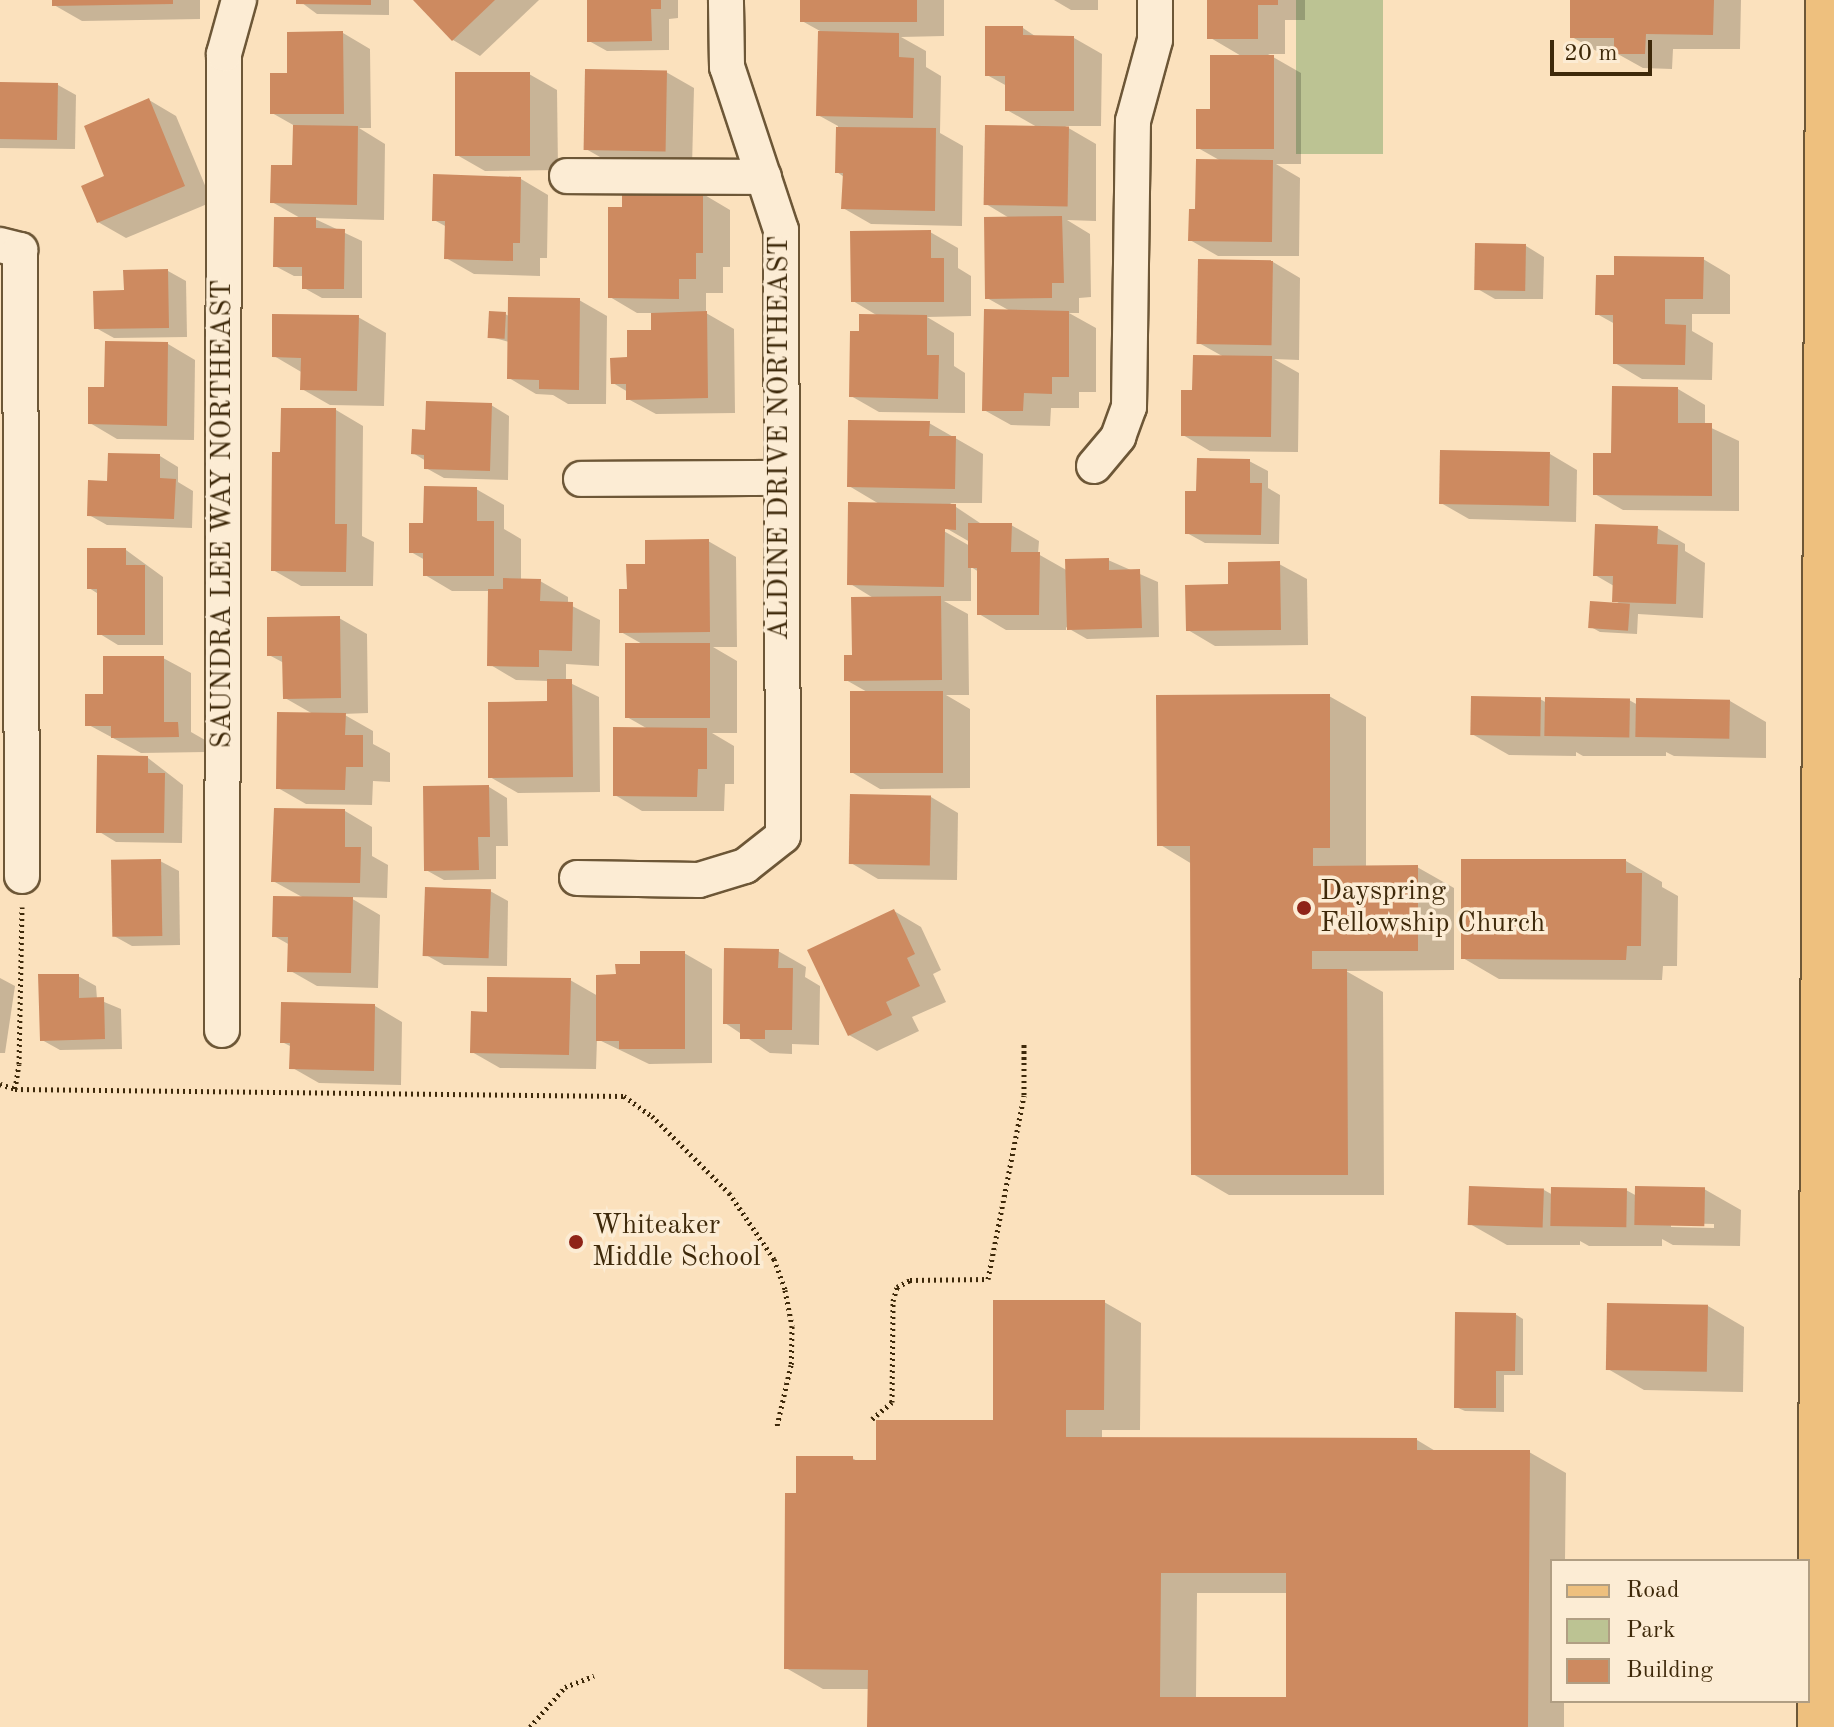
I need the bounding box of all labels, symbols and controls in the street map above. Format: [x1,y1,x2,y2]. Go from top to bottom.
scale bar [1554,24,1656,74]
text: 20 m [1564,42,1618,66]
street label: ALDINE DRIVE NORTHEAST [763,236,797,640]
street label: SAUNDRA LEE WAY NORTHEAST [206,279,240,749]
place label: Dayspring Fellowship Church [1320,875,1545,941]
marker: Dayspring Fellowship Church [1295,899,1313,917]
place label: Whiteaker Middle School [592,1209,761,1275]
marker: Whiteaker Middle School [567,1233,585,1251]
legend [1550,1559,1810,1703]
text: Road [1626,1579,1679,1603]
text: Park [1626,1619,1675,1643]
text: Building [1626,1659,1713,1683]

